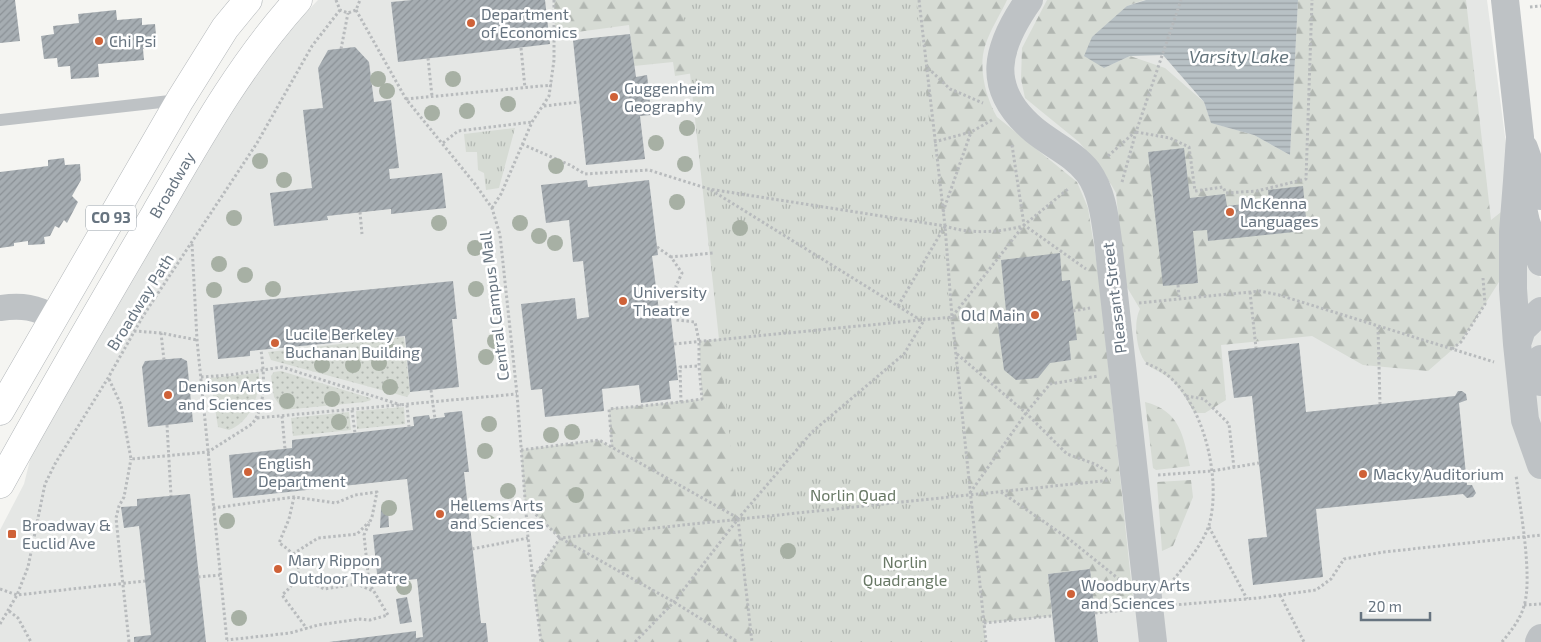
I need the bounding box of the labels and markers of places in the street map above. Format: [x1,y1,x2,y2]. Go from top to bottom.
place label: Department of Economics [481,4,577,41]
marker: Department of Economics [465,17,477,29]
place label: Chi Psi [109,31,157,50]
marker: Chi Psi [93,35,105,47]
place label: Guggenheim Geography [624,78,715,115]
marker: Guggenheim Geography [608,91,620,103]
place label: McKenna Languages [1240,193,1319,230]
marker: McKenna Languages [1224,206,1236,218]
place label: University Theatre [633,282,708,319]
marker: University Theatre [617,295,629,307]
place label: Old Main [961,305,1025,324]
marker: Old Main [1029,309,1041,321]
place label: Lucile Berkeley Buchanan Building [285,324,420,361]
marker: Lucile Berkeley Buchanan Building [269,337,281,349]
place label: Denison Arts and Sciences [178,376,272,413]
marker: Denison Arts and Sciences [162,389,174,401]
place label: English Department [258,453,346,490]
place label: Macky Auditorium [1373,464,1504,483]
marker: English Department [242,466,254,478]
marker: Macky Auditorium [1357,468,1369,480]
place label: Hellems Arts and Sciences [450,495,544,532]
marker: Hellems Arts and Sciences [434,508,446,520]
place label: Broadway & Euclid Ave [22,515,111,552]
marker: Broadway & Euclid Ave [6,528,18,540]
place label: Mary Rippon Outdoor Theatre [288,550,407,587]
marker: Mary Rippon Outdoor Theatre [272,563,284,575]
place label: Woodbury Arts and Sciences [1081,575,1190,612]
marker: Woodbury Arts and Sciences [1065,588,1077,600]

